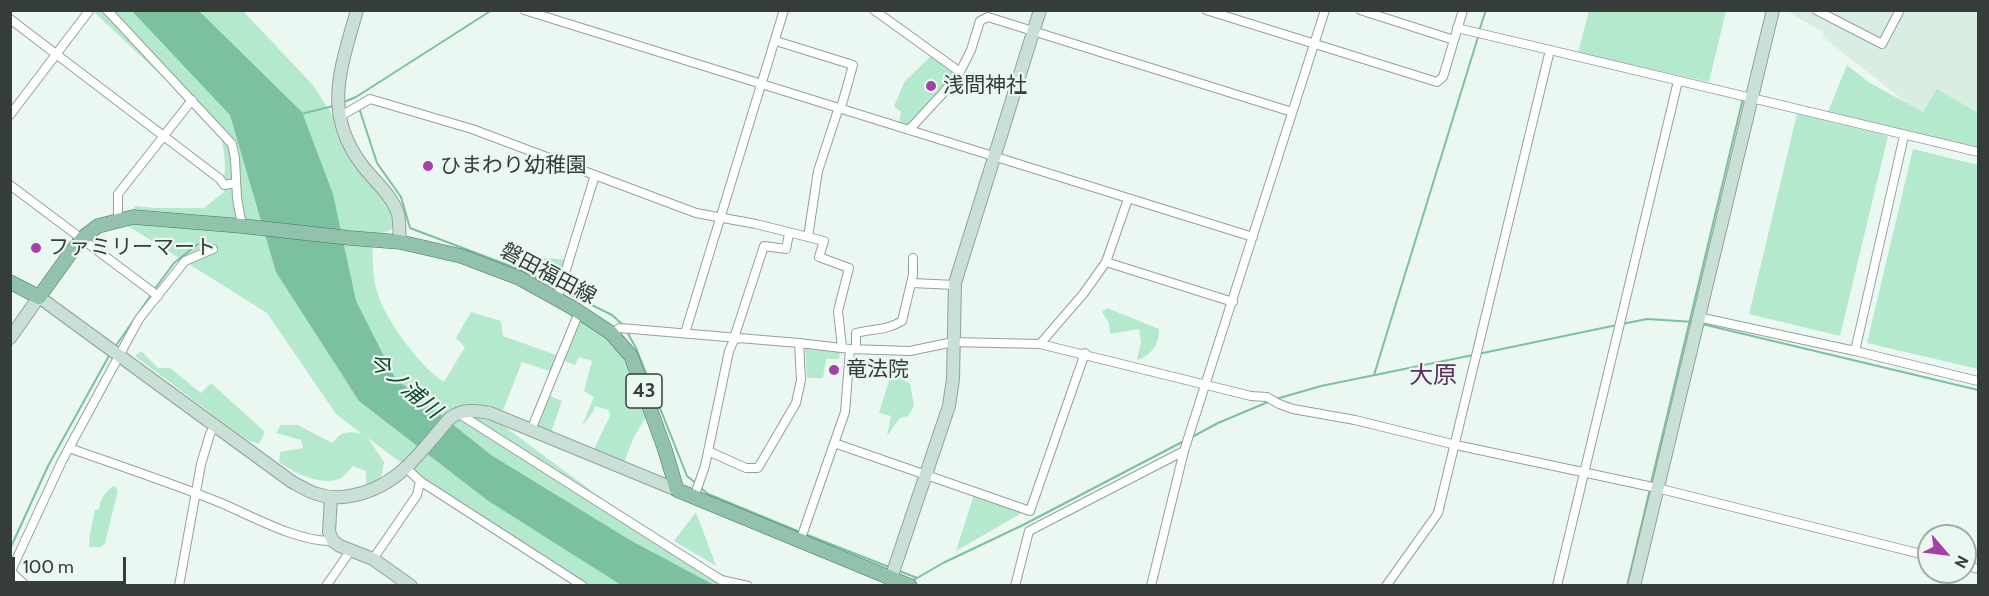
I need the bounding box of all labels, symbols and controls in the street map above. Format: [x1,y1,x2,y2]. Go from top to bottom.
place label: 浅間神社 [943,73,1027,99]
marker: 浅間神社 [924,79,938,93]
place label: ひまわり幼稚園 [440,153,587,179]
marker: ひまわり幼稚園 [421,159,435,173]
place label: ファミリーマート [48,235,216,261]
street label: 磐田福田線 [496,238,600,310]
marker: ファミリーマート [29,241,43,255]
water label: 今ノ浦川 [362,348,446,424]
place label: 竜法院 [846,357,909,383]
district label: 大原 [1409,362,1457,390]
marker: 竜法院 [827,363,841,377]
road number: 43 [626,374,662,408]
north arrow [1917,524,1977,584]
scale bar [15,545,129,583]
text: N [1951,552,1973,571]
text: 100 m [23,556,74,578]

